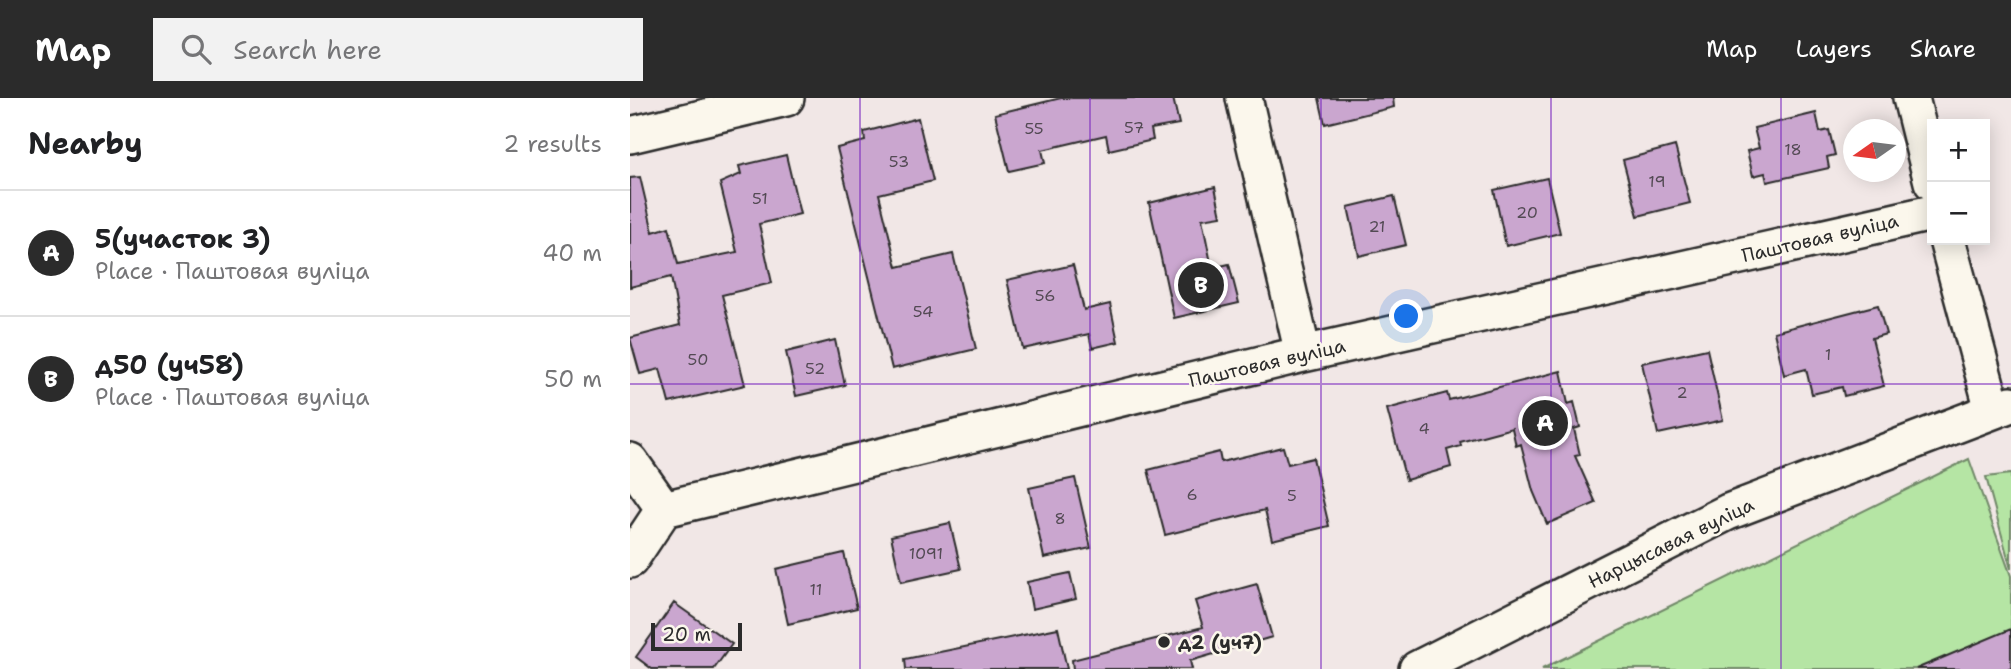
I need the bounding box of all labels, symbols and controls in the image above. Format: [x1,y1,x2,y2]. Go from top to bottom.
search box [153,18,643,81]
text: Map [35,27,111,72]
icon: search [177,30,215,68]
text: Search here [233,32,382,67]
text: Map [1706,33,1757,65]
text: Layers [1795,33,1872,65]
text: Share [1910,33,1976,65]
house number: 57 [1124,117,1144,138]
house number: 55 [1024,118,1044,139]
north arrow [1843,119,1906,182]
map controls [1927,119,1990,245]
button: + [1927,119,1990,182]
text: Nearby [28,123,143,164]
text: 2 results [503,129,602,159]
house number: 18 [1784,139,1802,160]
house number: 53 [889,151,909,172]
house number: 19 [1648,171,1666,192]
button: − [1927,182,1990,245]
house number: 51 [752,188,768,209]
house number: 20 [1516,202,1538,223]
street label: Паштовая вуліца [1739,208,1901,268]
house number: 21 [1368,216,1386,237]
text: 5(участок 3) [95,221,270,256]
text: A [42,238,60,268]
text: 40 m [542,238,602,268]
text: Place · Паштовая вуліца [95,256,370,286]
pin: B [1178,259,1224,311]
house number: 56 [1035,285,1055,306]
your location [1389,299,1423,333]
house number: 54 [913,301,933,322]
street label: Паштовая вуліца [1186,333,1348,393]
house number: 1 [1825,344,1831,365]
text: д50 (уч58) [95,347,244,382]
house number: 50 [688,349,708,370]
house number: 52 [805,358,825,379]
text: B [44,364,58,394]
text: 50 m [544,364,602,394]
text: Place · Паштовая вуліца [95,382,370,412]
house number: 2 [1676,382,1688,403]
pin: A [1522,397,1568,449]
house number: 4 [1418,418,1430,439]
house number: 6 [1186,484,1198,505]
house number: 5 [1287,485,1297,506]
street label: Нарцысавая вуліца [1584,492,1758,594]
house number: 8 [1054,508,1066,529]
house number: 1091 [909,543,943,564]
house number: 11 [810,579,822,600]
scale bar [651,620,742,652]
text: 20 m [662,622,711,647]
place label: д2 (уч7) [1178,630,1262,655]
marker: д2 (уч7) [1156,634,1172,650]

